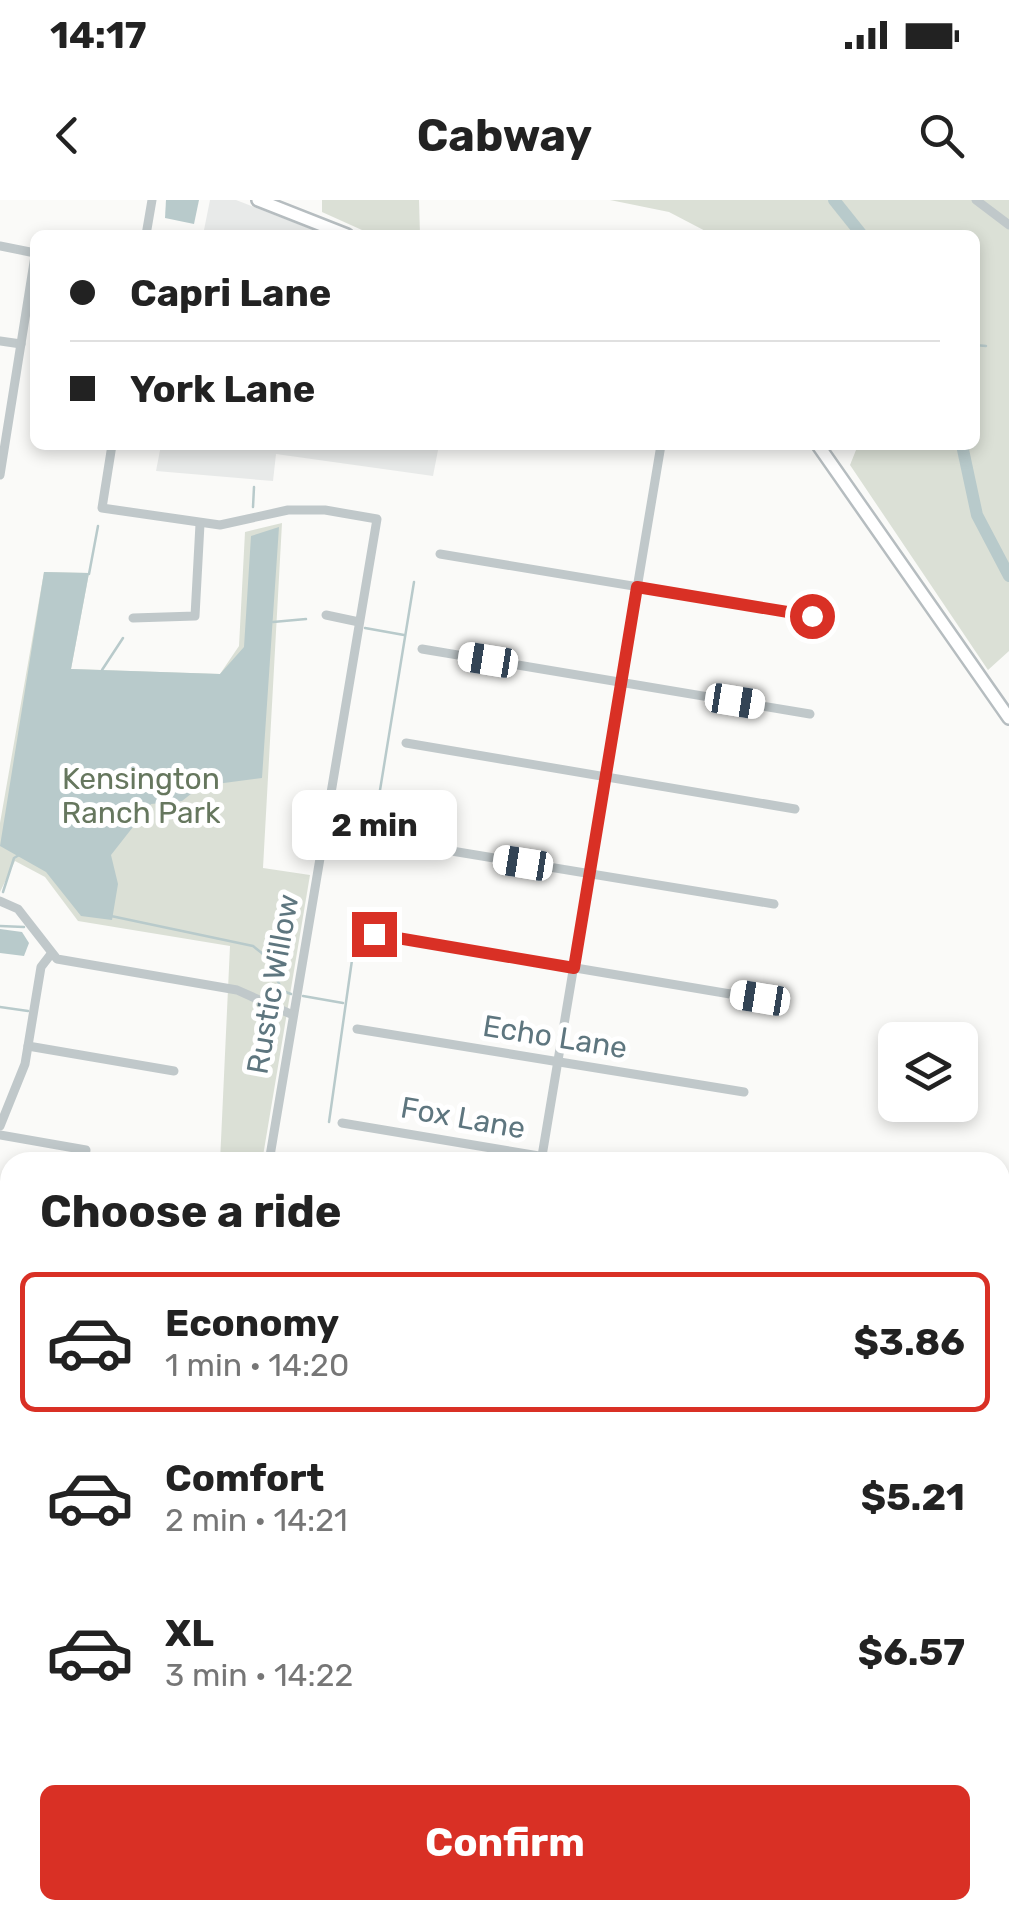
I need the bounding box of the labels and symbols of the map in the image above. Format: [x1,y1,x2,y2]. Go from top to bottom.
route start [790,594,835,639]
car [456,640,520,680]
car [703,681,767,721]
park label: Kensington Ranch Park [62,761,221,831]
callout: 2 min [292,789,456,859]
car [491,843,555,883]
street label: Rustic Willow [239,891,307,1077]
route end [352,912,397,957]
car [728,978,792,1018]
street label: Echo Lane [480,1008,630,1066]
street label: Fox Lane [398,1089,528,1147]

